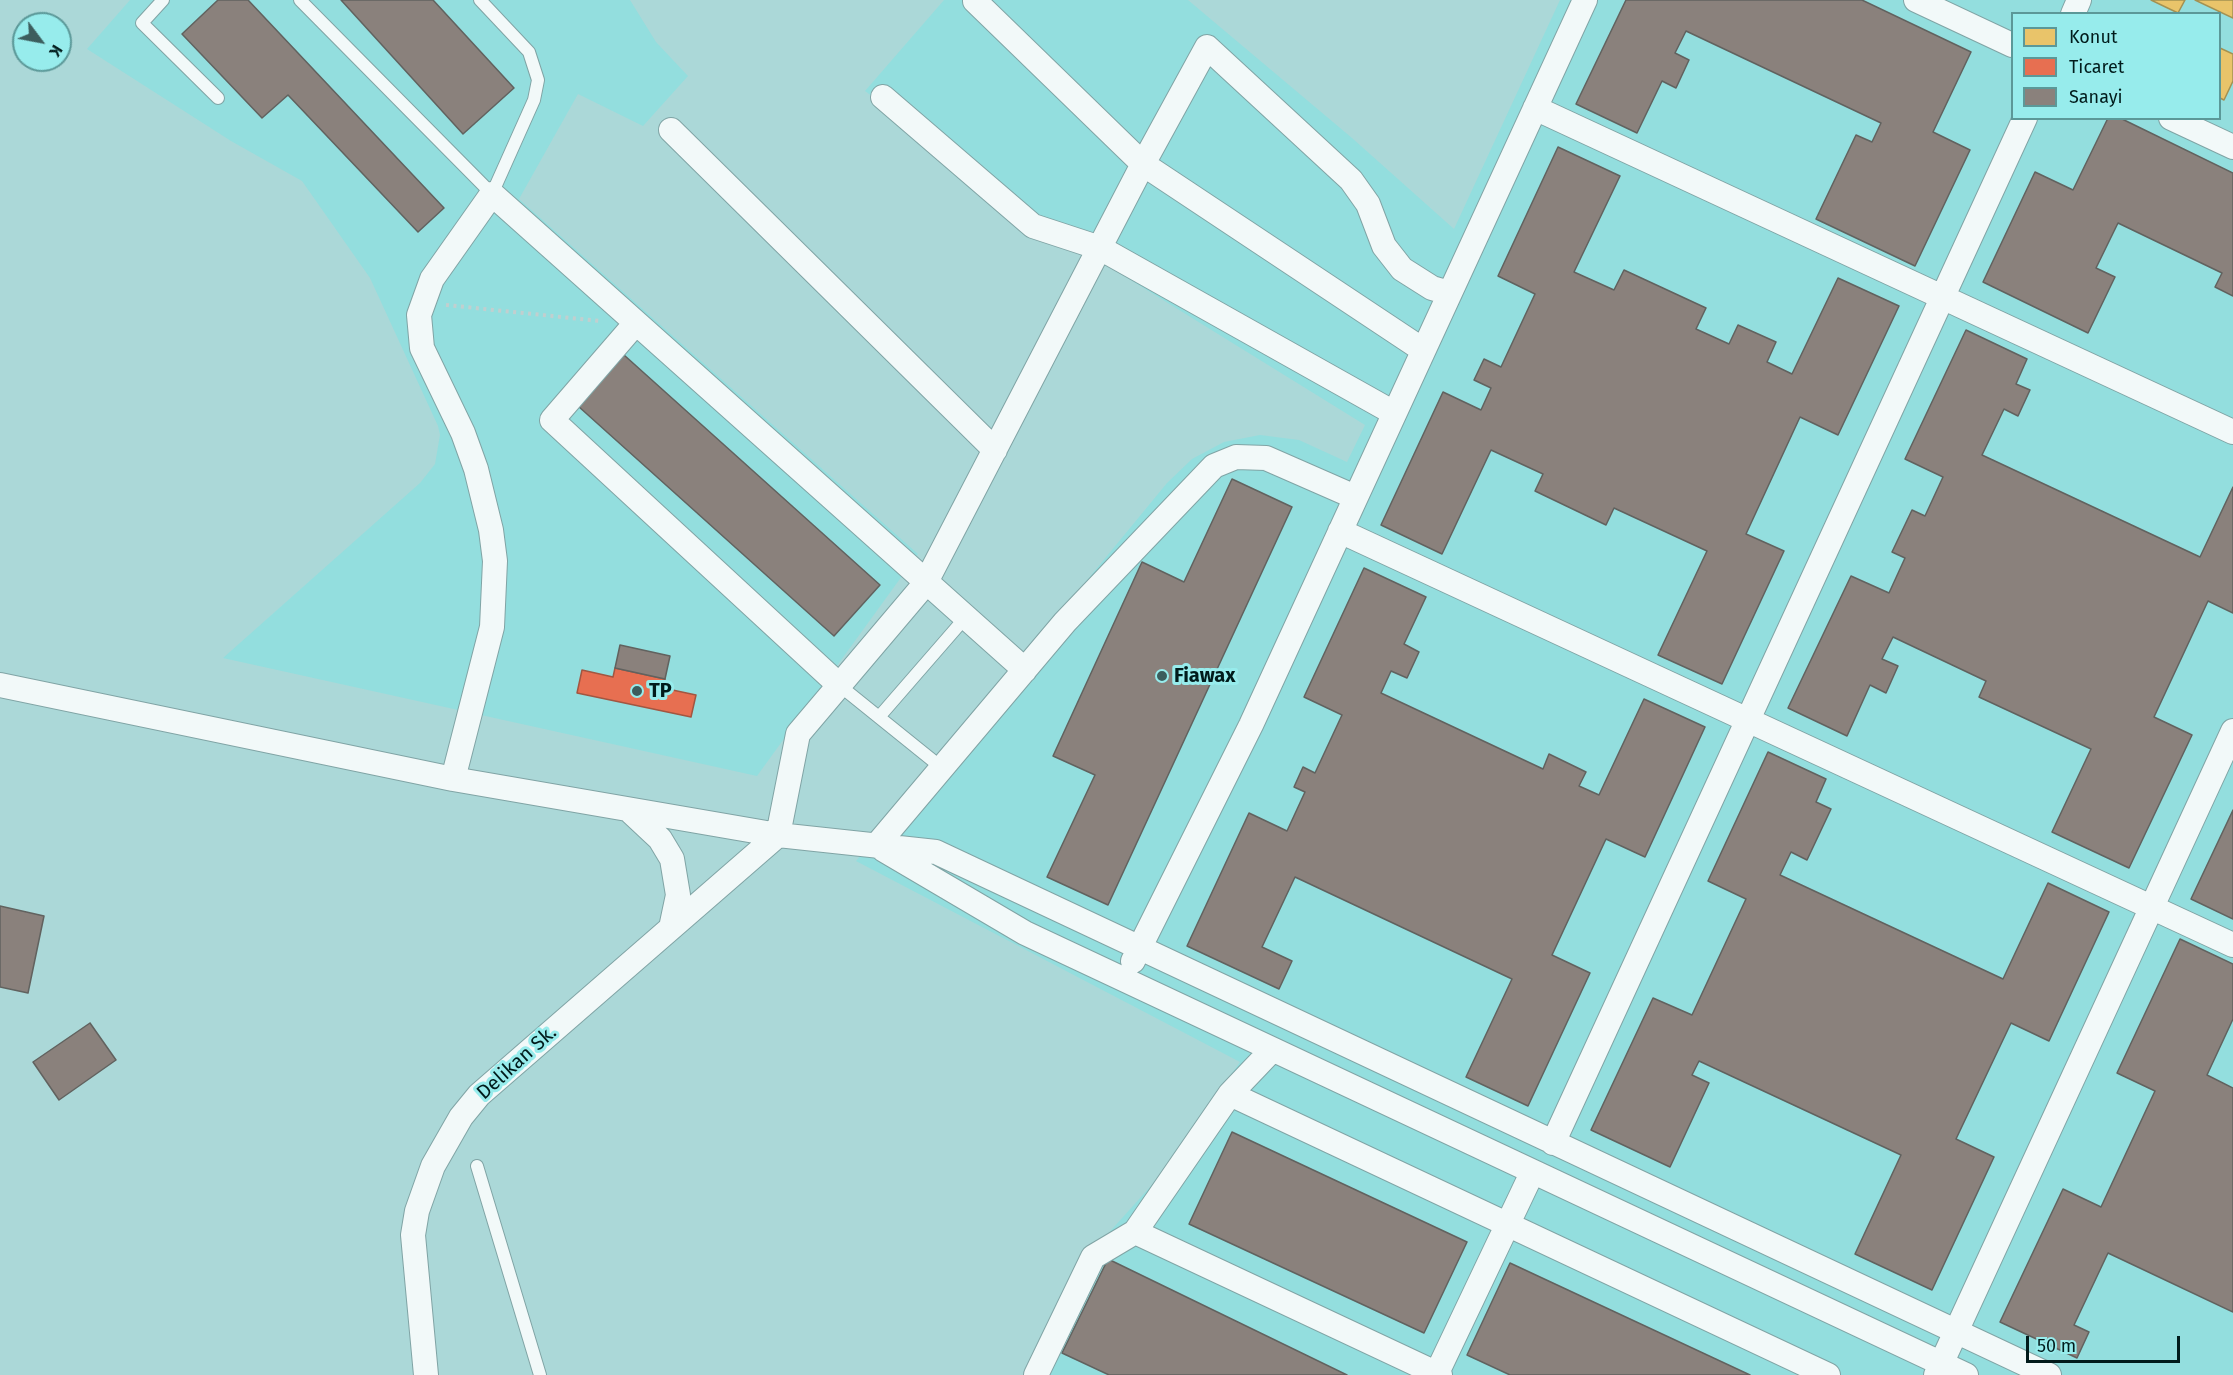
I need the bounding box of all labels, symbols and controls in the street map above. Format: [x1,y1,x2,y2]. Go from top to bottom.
north arrow [12,12,72,72]
legend [2011,12,2221,120]
text: Konut [2069,26,2117,48]
text: K [45,41,67,60]
text: Ticaret [2069,56,2124,78]
text: Sanayi [2069,86,2123,108]
place label: Fiawax [1174,664,1236,688]
marker: Fiawax [1155,669,1169,683]
place label: TP [649,679,672,703]
marker: TP [630,684,644,698]
street label: Delikan Sk. [472,1021,562,1105]
scale bar [2029,1324,2184,1362]
text: 50 m [2037,1335,2076,1357]

